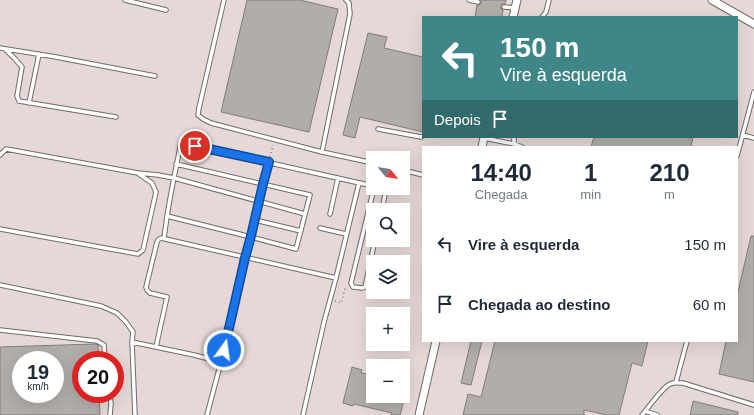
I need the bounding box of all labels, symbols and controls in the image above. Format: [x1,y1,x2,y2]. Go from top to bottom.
icon: left [434,32,486,84]
text: 150 m [500,32,579,63]
text: Vire à esquerda [500,65,627,85]
icon: arrive [489,108,511,130]
text: Depois [434,111,481,128]
pin [178,129,212,163]
icon: arrive [184,135,206,157]
north arrow [366,151,410,195]
map controls [366,151,410,403]
text: 14:40 [470,159,532,186]
text: 1 [584,159,597,186]
text: 210 [650,159,690,186]
text: Chegada [475,187,527,202]
text: min [580,187,601,202]
text: m [664,187,675,202]
button: search [366,203,410,247]
icon: left [434,233,456,255]
text: Vire à esquerda [468,236,579,253]
text: 150 m [684,236,726,253]
button: layers [366,255,410,299]
icon: arrive [434,293,456,315]
text: Chegada ao destino [468,296,611,313]
text: 60 m [693,296,726,313]
button: + [366,307,410,351]
position arrow [203,329,245,371]
speed limit sign: 20 [72,351,124,403]
button: − [366,359,410,403]
text: 19 [27,361,49,383]
text: km/h [27,381,49,392]

